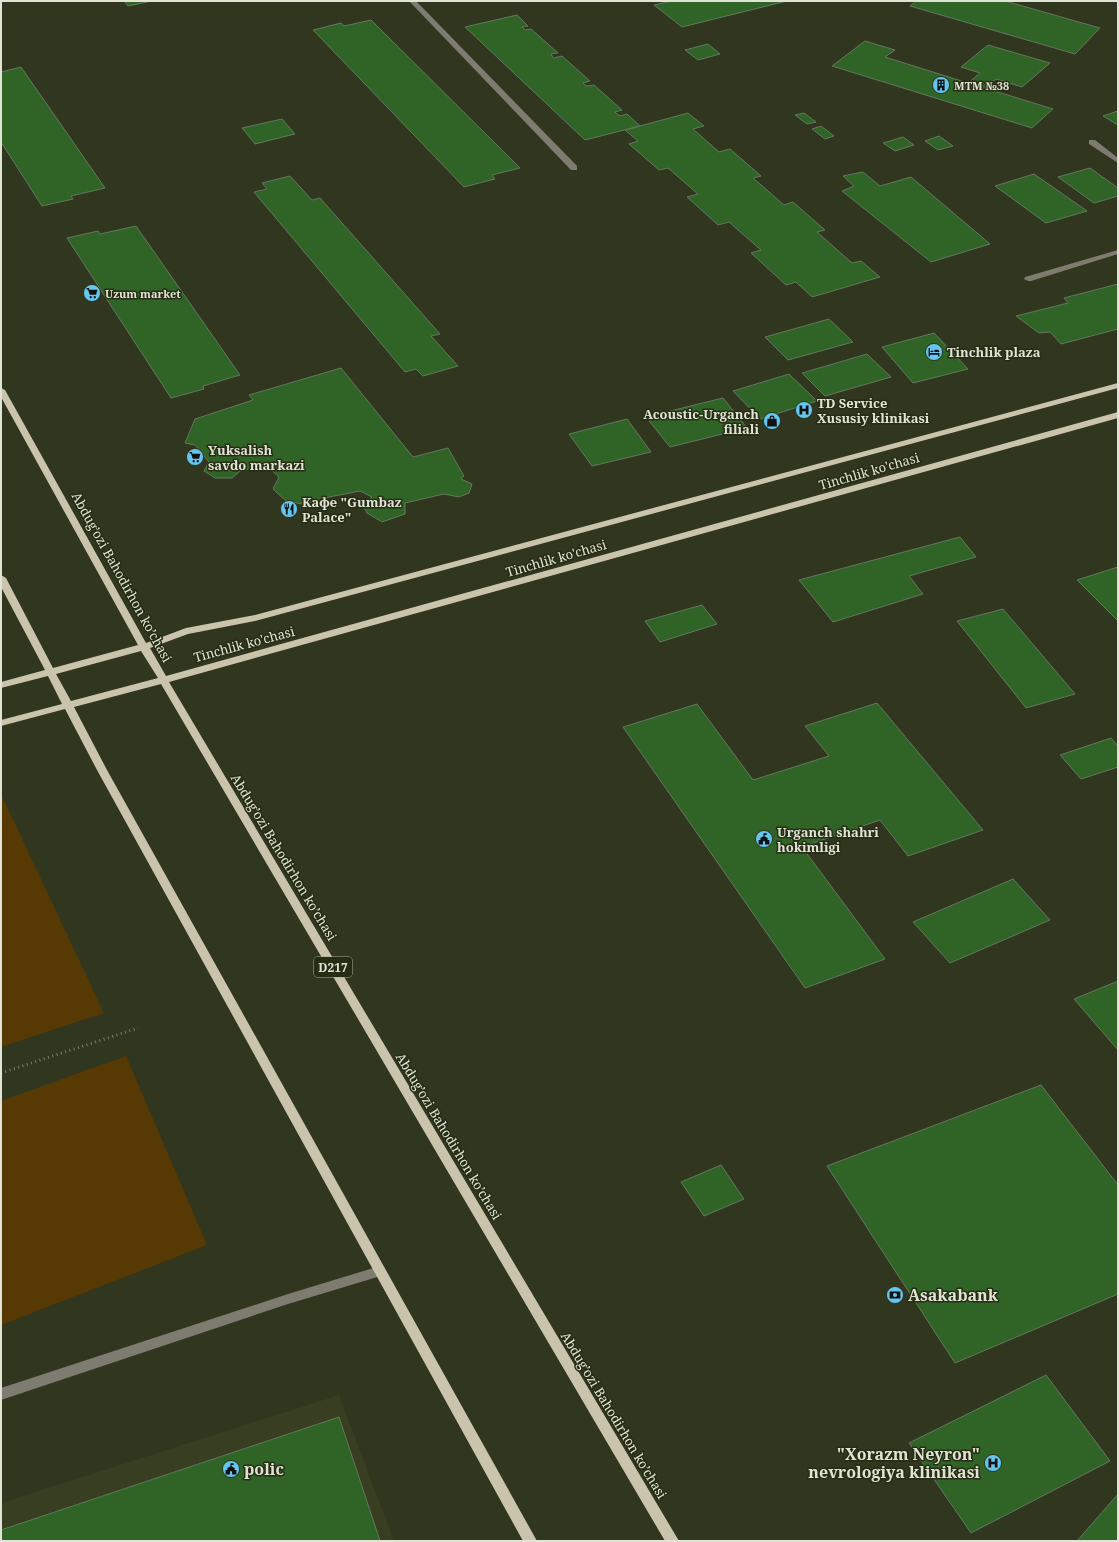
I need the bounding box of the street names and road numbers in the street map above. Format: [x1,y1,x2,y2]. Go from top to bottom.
street label: Tinchlik ko'chasi [817,448,921,494]
street label: Abdug’ozi Bahodirhon ko’chasi [68,489,176,665]
street label: Tinchlik ko'chasi [504,535,608,581]
street label: Tinchlik ko'chasi [192,622,296,666]
street label: Abdug’ozi Bahodirhon ko’chasi [227,770,341,944]
road number: D217 [314,957,352,977]
street label: Abdug’ozi Bahodirhon ko’chasi [392,1049,506,1223]
street label: Abdug’ozi Bahodirhon ko’chasi [557,1328,671,1502]

